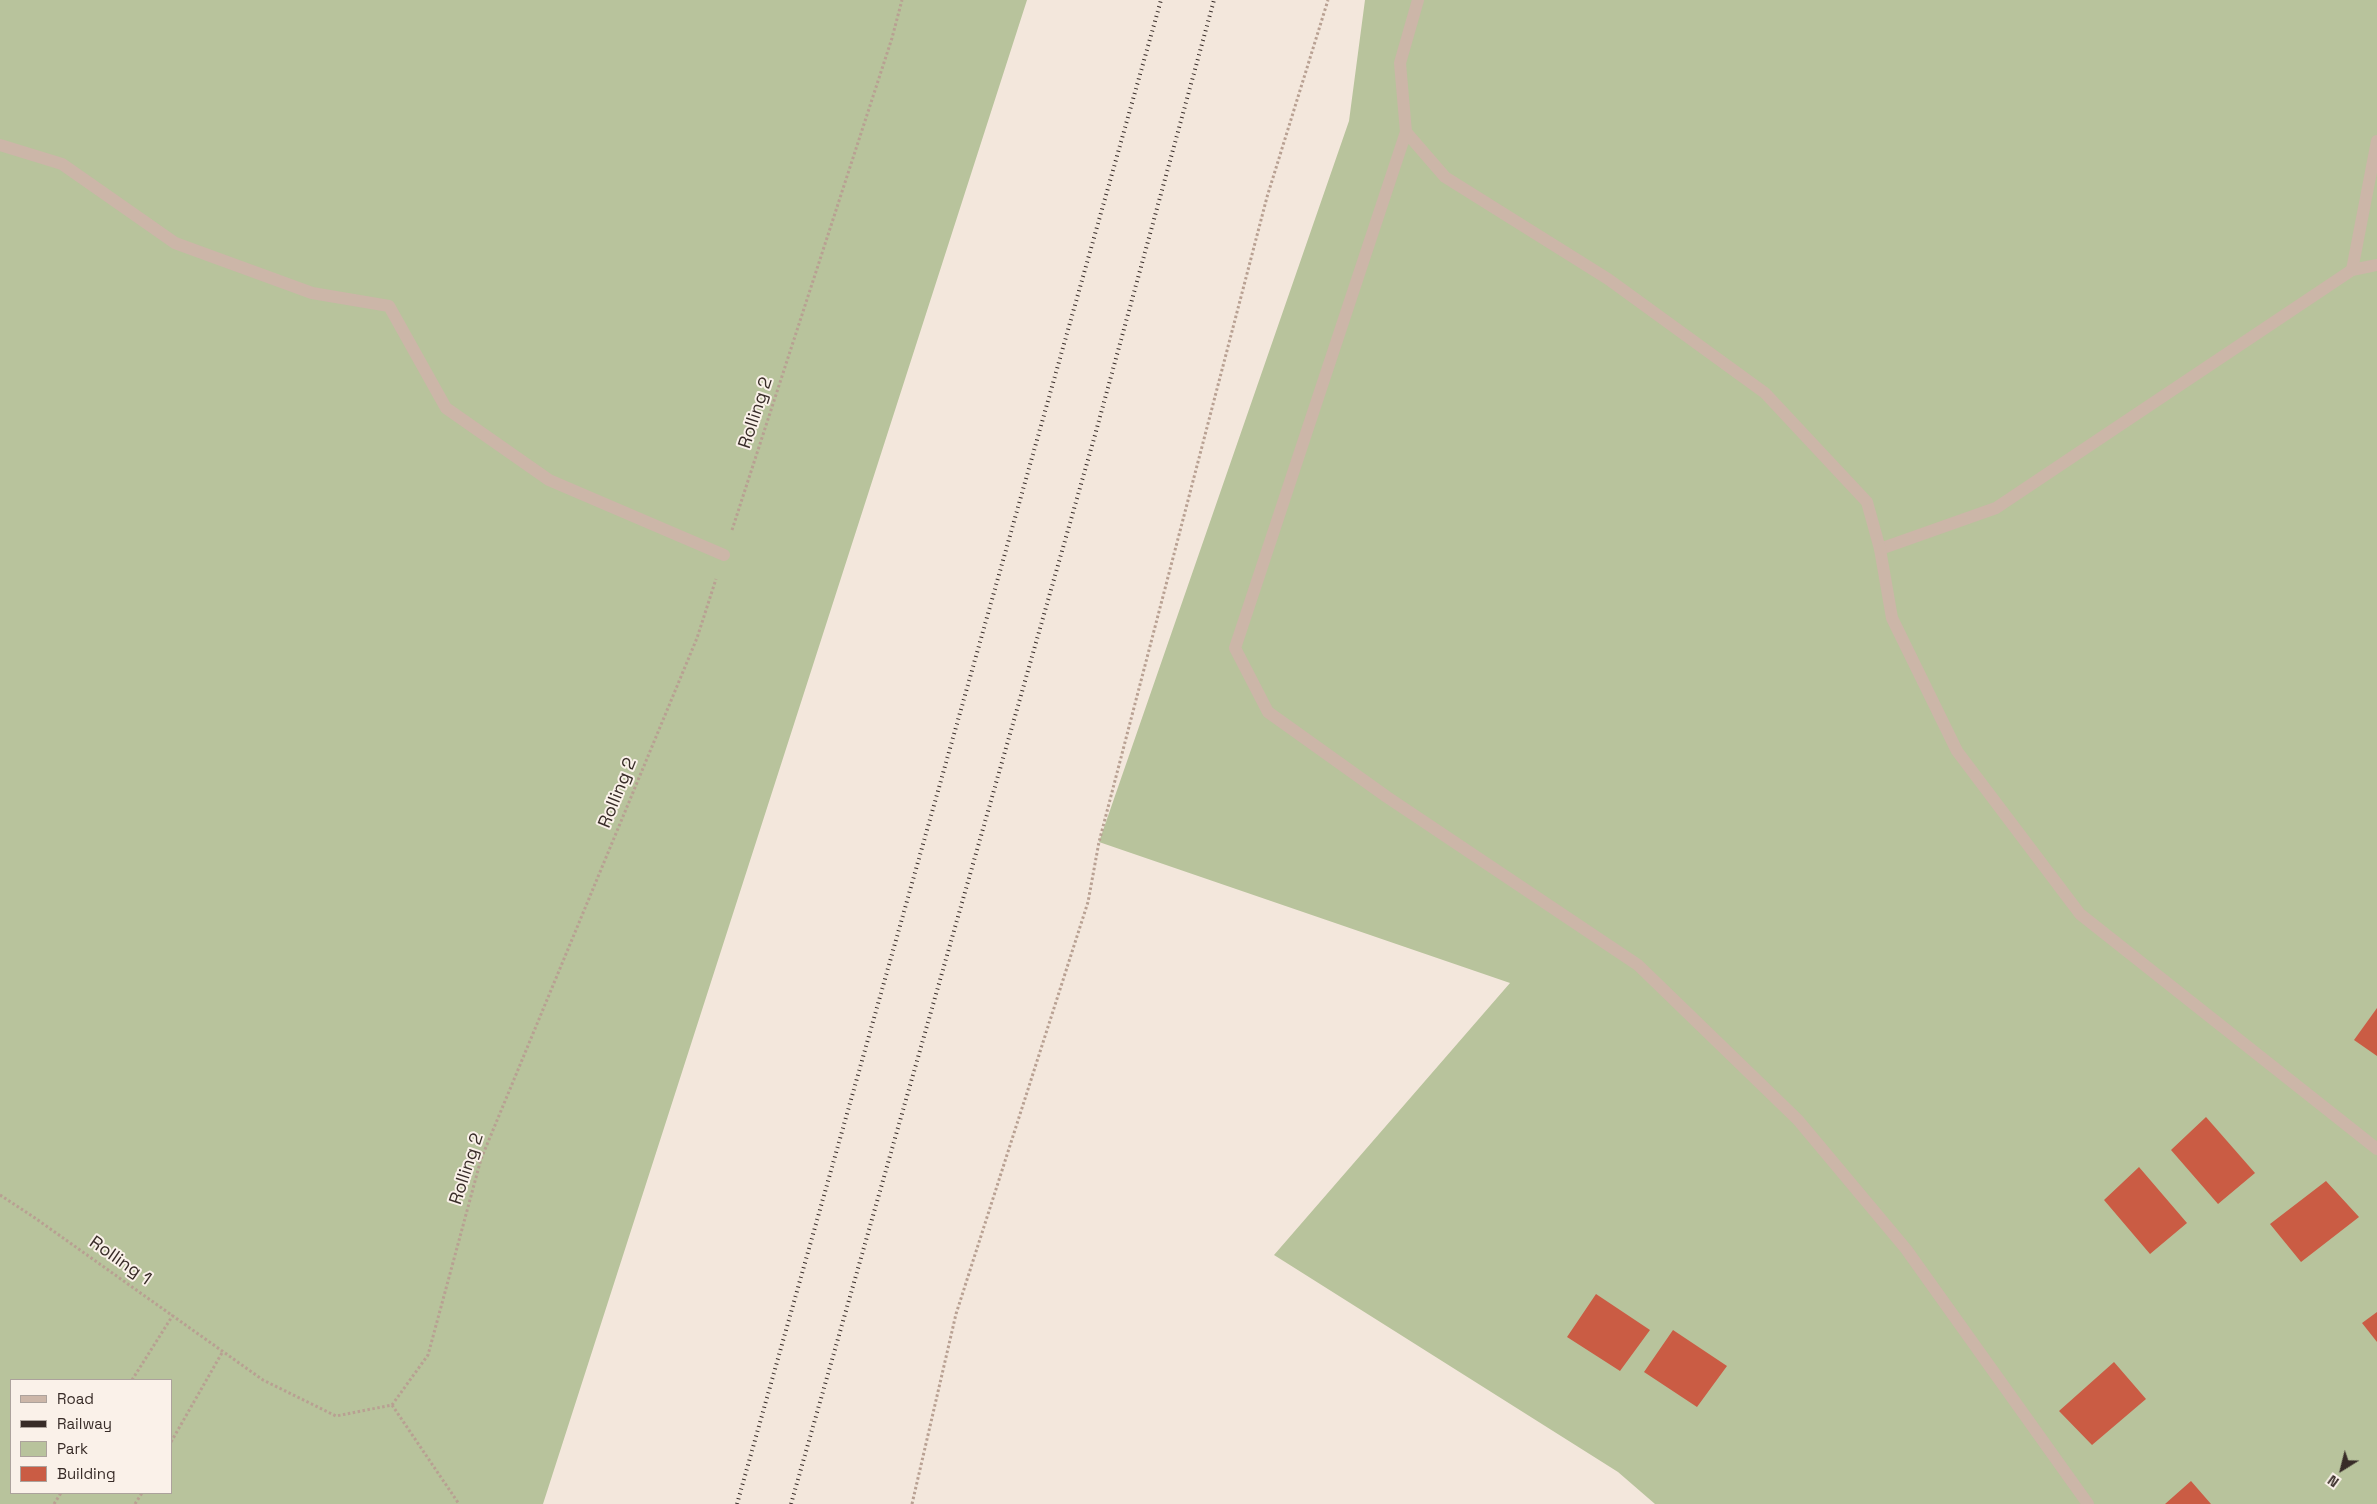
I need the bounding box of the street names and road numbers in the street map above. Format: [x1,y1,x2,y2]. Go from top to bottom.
street label: Rolling 2 [734,375,778,451]
street label: Rolling 2 [594,755,642,831]
street label: Rolling 2 [445,1131,489,1207]
street label: Rolling 1 [85,1232,155,1290]

